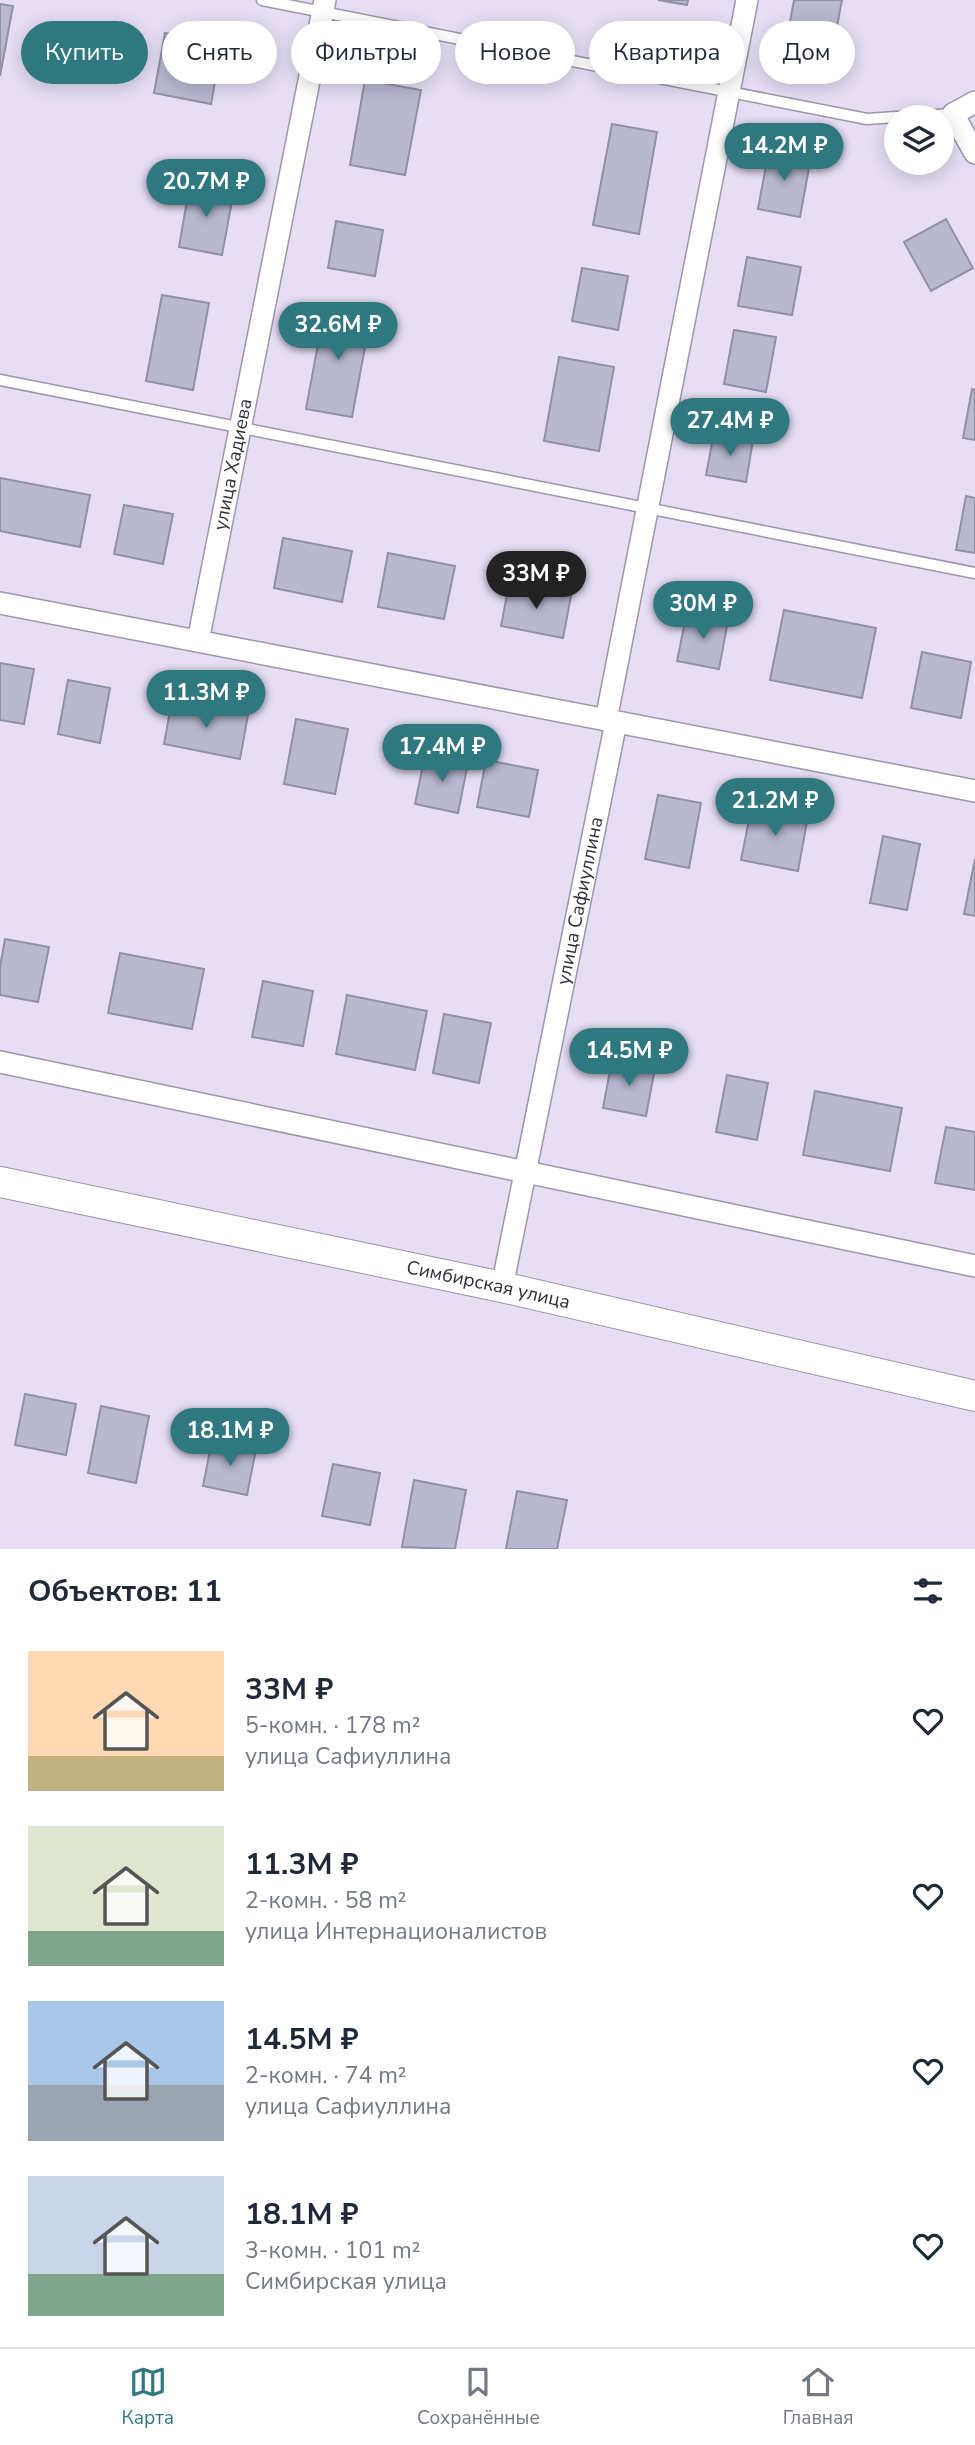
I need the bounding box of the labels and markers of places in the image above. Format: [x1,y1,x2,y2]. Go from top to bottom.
pin: 14.2M ₽ [719,124,849,183]
pin: 20.7M ₽ [141,160,271,219]
pin: 32.6M ₽ [273,302,403,362]
pin: 27.4M ₽ [665,398,795,458]
pin: 33M ₽ [487,552,585,611]
pin: 30M ₽ [654,582,752,641]
pin: 11.3M ₽ [141,670,271,730]
pin: 17.4M ₽ [377,724,507,784]
pin: 21.2M ₽ [710,778,840,838]
pin: 14.5M ₽ [564,1028,694,1088]
pin: 18.1M ₽ [165,1408,295,1468]

